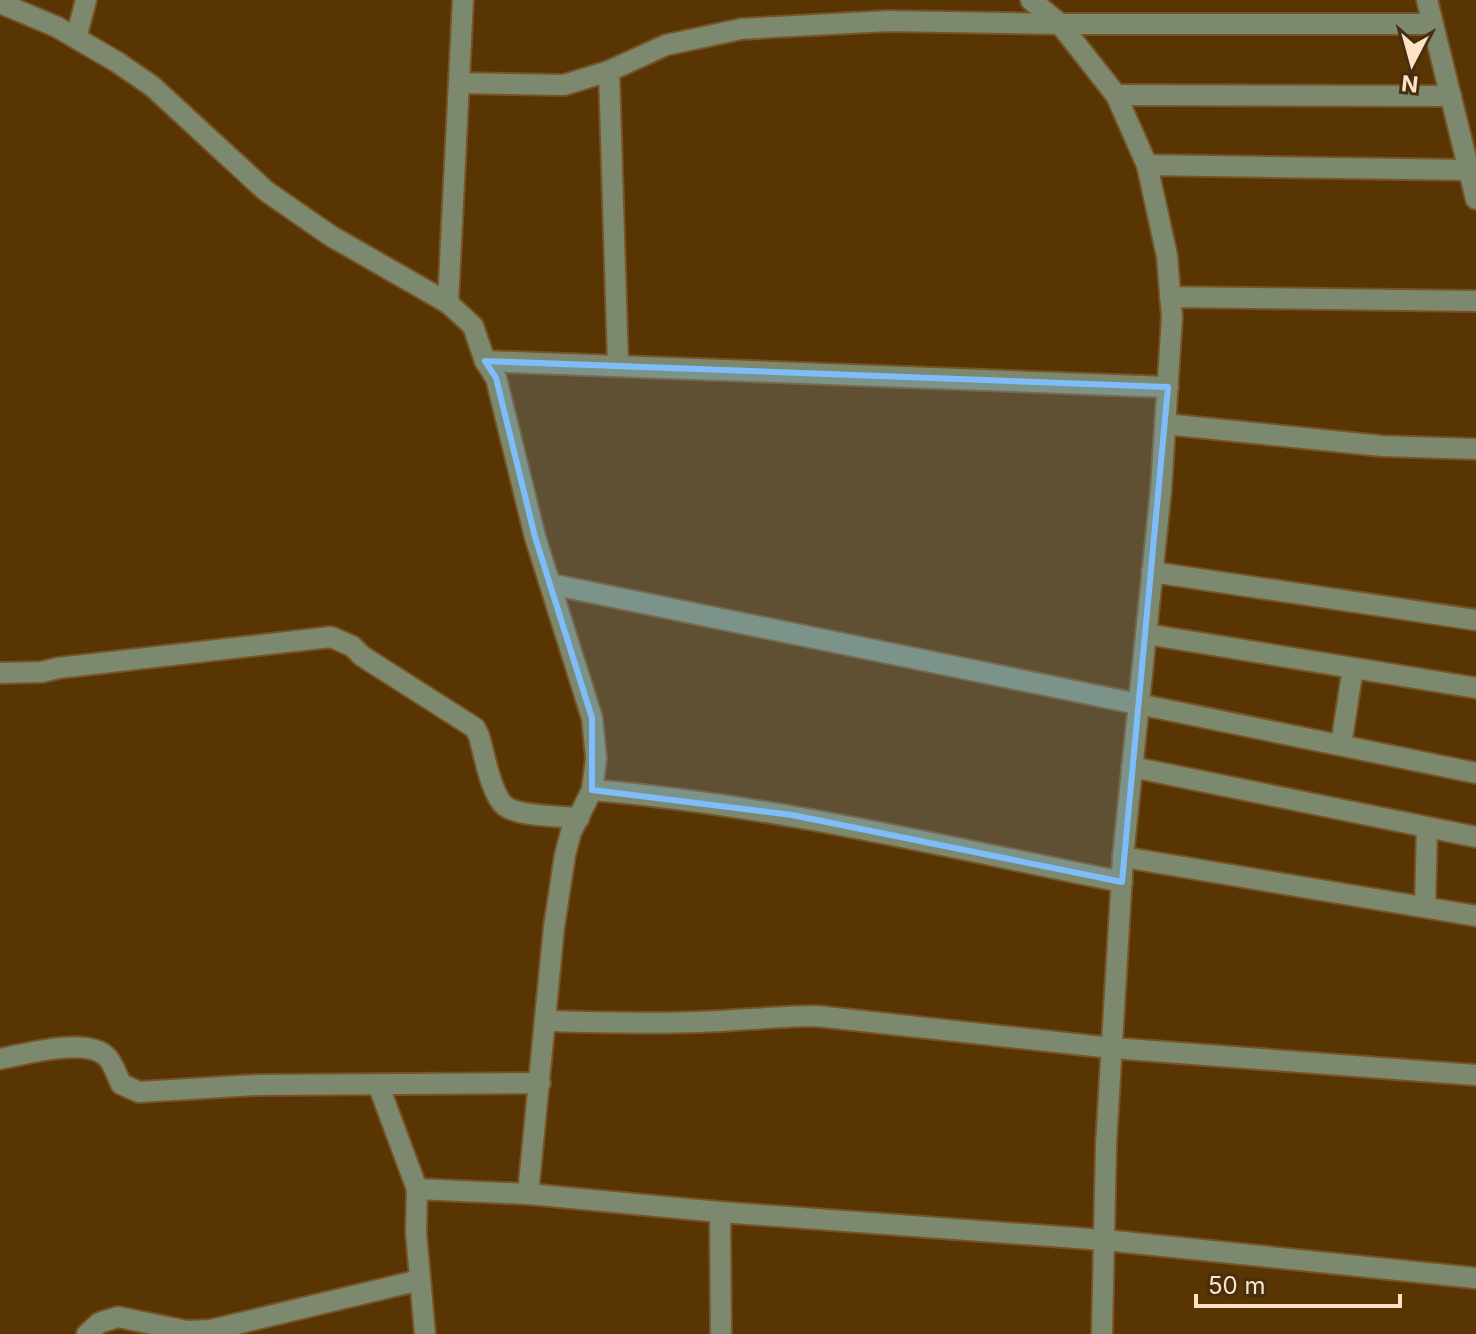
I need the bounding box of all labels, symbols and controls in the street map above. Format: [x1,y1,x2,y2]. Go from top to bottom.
north arrow [1372,24,1452,104]
text: N [1400,70,1420,98]
scale bar [1196,1258,1400,1308]
text: 50 m [1208,1271,1266,1300]

